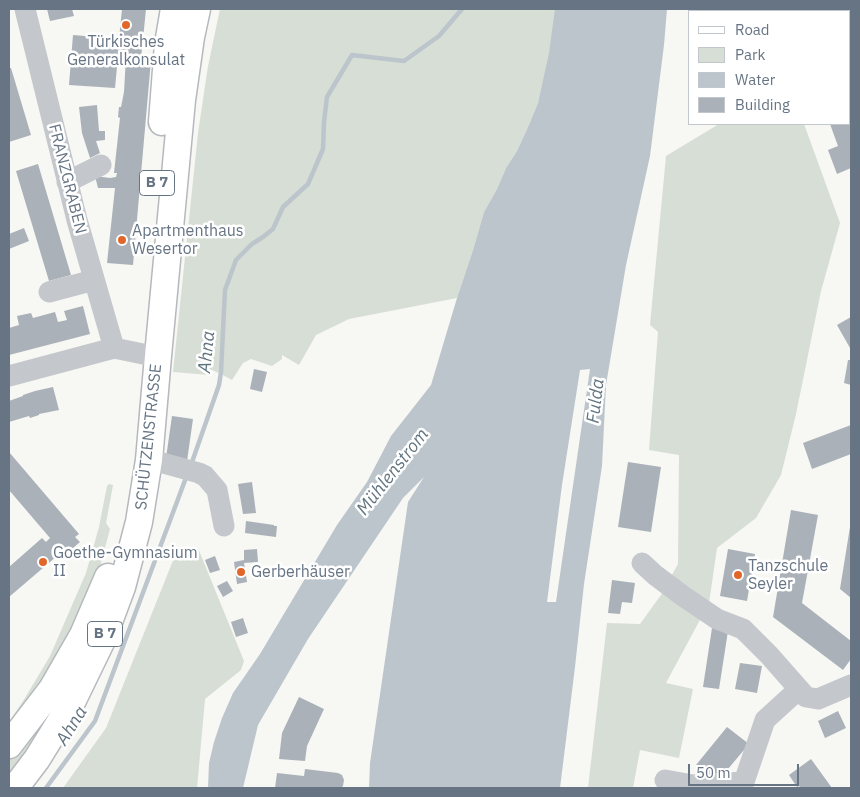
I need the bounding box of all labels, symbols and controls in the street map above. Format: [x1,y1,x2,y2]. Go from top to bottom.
legend [688,10,850,125]
marker: Türkisches Generalkonsulat [120,19,132,31]
text: Road [735,20,770,39]
place label: Türkisches Generalkonsulat [67,32,185,70]
text: Park [735,45,765,64]
text: Water [735,70,775,89]
text: Building [735,95,790,114]
street label: FRANZGRABEN [44,122,90,236]
road number: B 7 [140,170,174,196]
place label: Apartmenthaus Wesertor [132,221,244,259]
marker: Apartmenthaus Wesertor [116,234,128,246]
water label: Ahna [194,330,220,374]
street label: SCHÜTZENSTRASSE [132,363,166,511]
water label: Fulda [583,377,609,425]
water label: Mühlenstrom [352,424,434,520]
place label: Goethe-Gymnasium II [53,543,198,581]
marker: Goethe-Gymnasium II [37,556,49,568]
place label: Tanzschule Seyler [748,556,828,594]
place label: Gerberhäuser [251,562,350,582]
marker: Gerberhäuser [235,566,247,578]
marker: Tanzschule Seyler [732,569,744,581]
road number: B 7 [88,622,122,646]
water label: Ahna [52,702,92,750]
scale bar [690,754,801,786]
text: 50 m [696,763,731,782]

